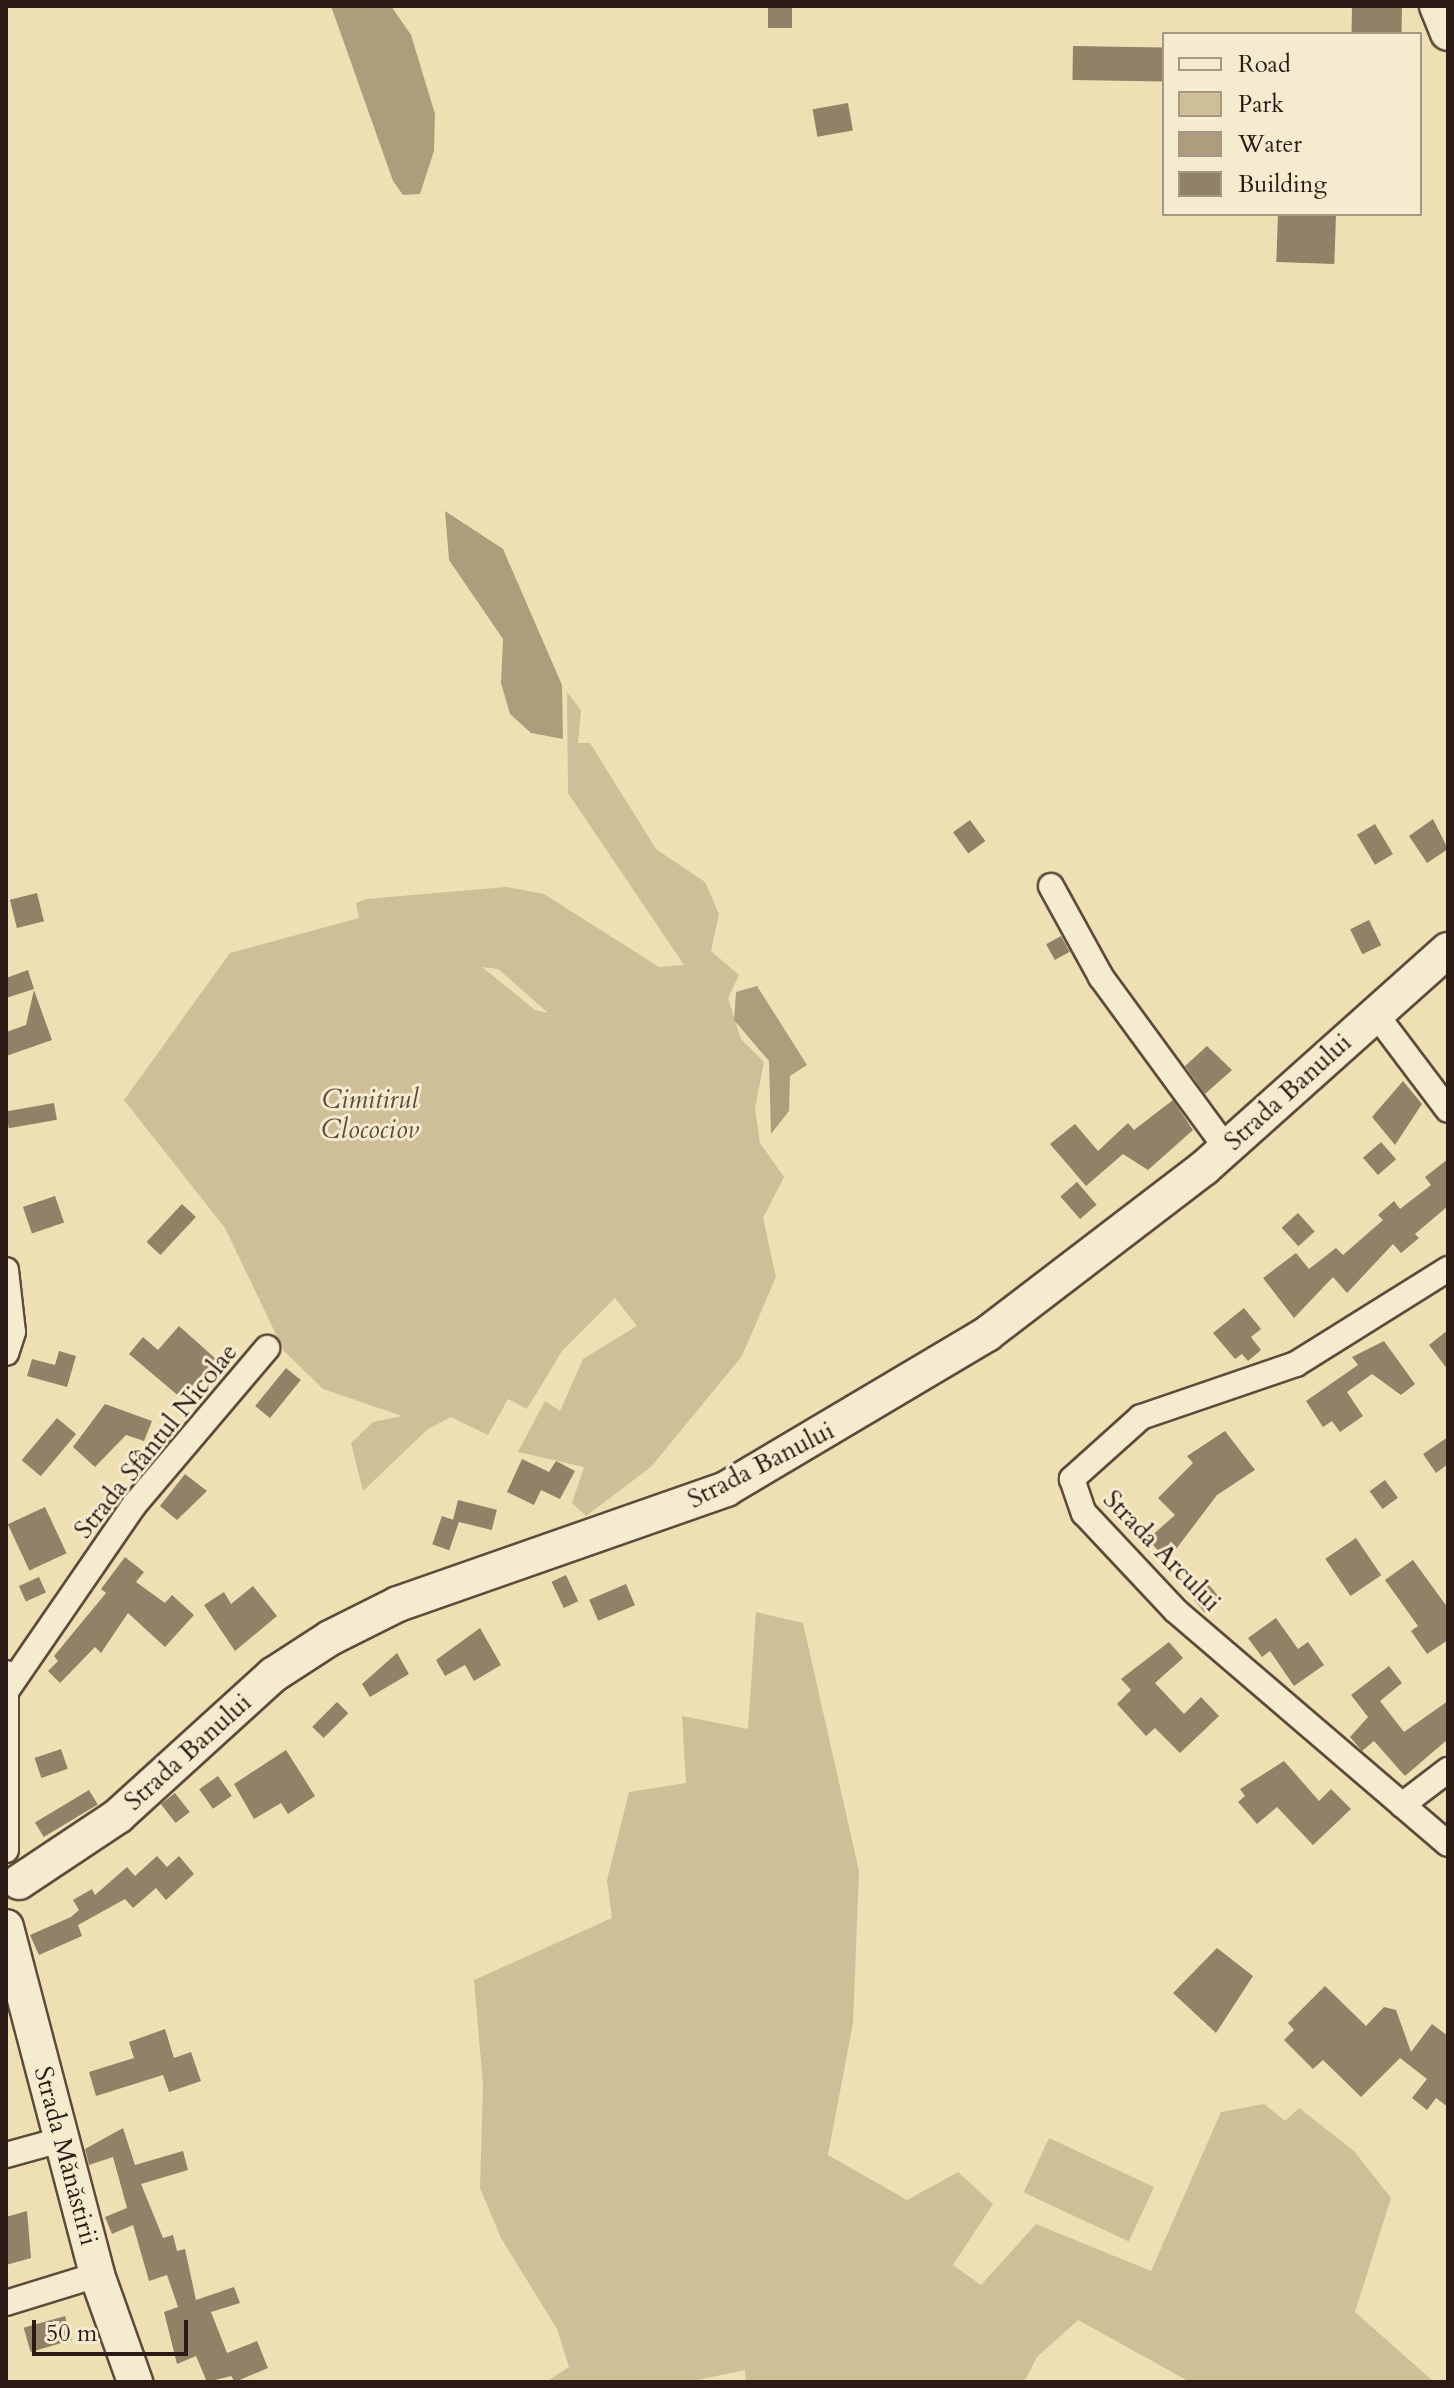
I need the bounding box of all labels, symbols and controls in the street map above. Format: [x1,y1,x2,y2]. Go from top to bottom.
legend [1162,32,1422,216]
text: Road [1238,48,1291,81]
text: Park [1238,88,1284,121]
text: Water [1238,128,1302,161]
text: Building [1238,168,1327,201]
street label: Strada Banului [1218,1027,1358,1157]
park label: Cimitirul Clocociov [321,1084,419,1146]
street label: Strada Sfântul Nicolae [68,1337,244,1545]
street label: Strada Banului [683,1415,839,1515]
street label: Strada Arcului [1096,1484,1228,1618]
street label: Strada Banului [118,1687,258,1817]
street label: Strada Mănăstirii [27,2063,105,2249]
scale bar [36,2304,192,2354]
text: 50 m [46,2317,97,2350]

